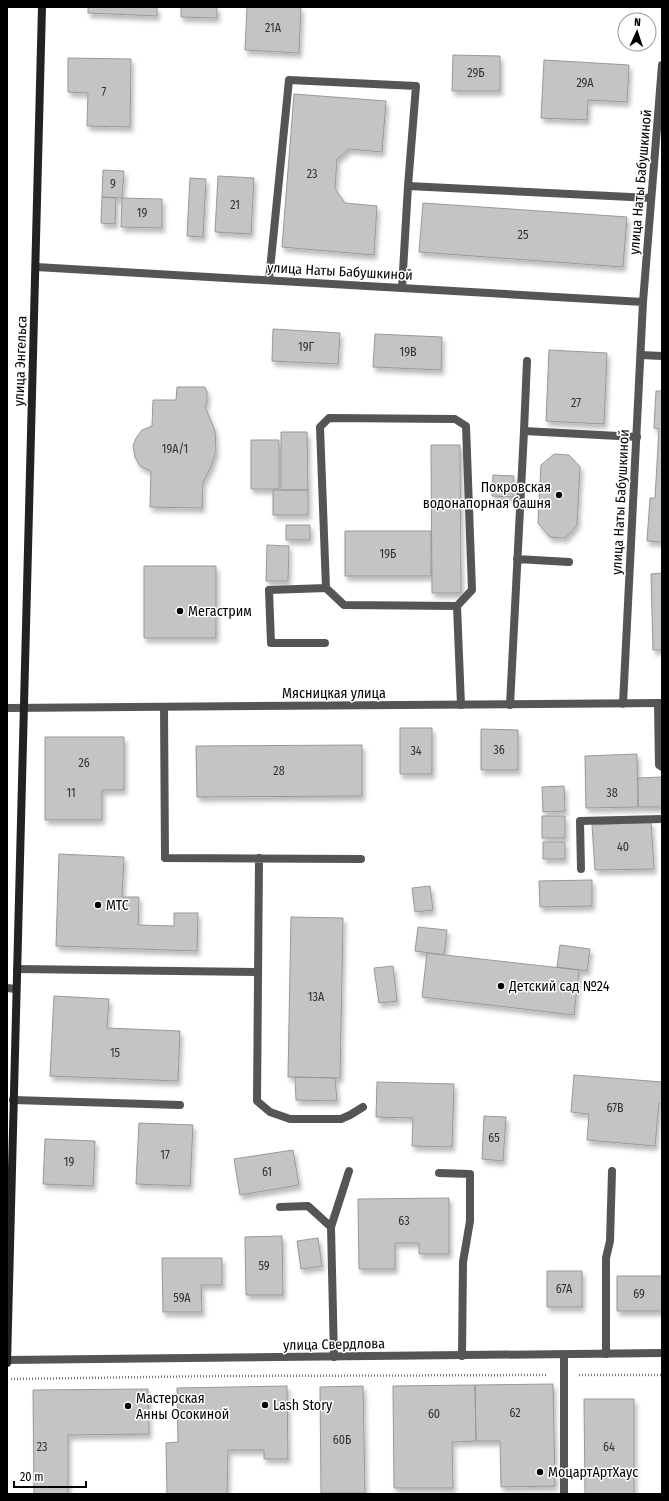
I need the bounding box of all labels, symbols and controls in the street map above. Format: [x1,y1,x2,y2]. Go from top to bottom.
north arrow [617,12,657,52]
text: N [634,16,641,29]
house number: 21А [265,21,282,35]
house number: 29Б [467,66,485,80]
house number: 29А [576,76,594,90]
house number: 7 [102,85,107,99]
street label: улица Наты Бабушкиной [626,109,655,255]
house number: 23 [307,167,317,181]
house number: 9 [110,177,116,191]
house number: 21 [230,198,240,212]
house number: 19 [137,206,147,220]
house number: 25 [518,228,529,242]
street label: улица Наты Бабушкиной [267,259,413,284]
street label: улица Энгельса [10,315,31,407]
house number: 19Г [298,340,314,354]
house number: 19В [399,345,417,359]
house number: 27 [571,396,581,410]
street label: улица Наты Бабушкиной [608,429,633,575]
house number: 19А/1 [162,442,188,456]
place label: Покровская водонапорная башня [423,479,551,512]
marker: Покровская водонапорная башня [554,490,564,500]
house number: 19Б [380,547,396,561]
place label: Мегастрим [188,603,252,620]
marker: Мегастрим [175,606,185,616]
street label: Мясницкая улица [282,685,386,702]
house number: 36 [493,743,505,757]
house number: 34 [410,744,422,758]
house number: 26 [78,756,90,770]
house number: 28 [273,764,285,778]
house number: 11 [66,786,76,800]
house number: 38 [606,786,618,800]
house number: 40 [617,840,629,854]
place label: МТС [106,897,129,914]
marker: МТС [93,900,103,910]
place label: Детский сад №24 [508,978,610,995]
marker: Детский сад №24 [496,981,506,991]
house number: 13А [308,990,325,1004]
house number: 15 [110,1046,121,1060]
house number: 67В [606,1101,624,1115]
house number: 65 [488,1131,500,1145]
house number: 17 [160,1148,170,1162]
house number: 19 [64,1155,74,1169]
house number: 61 [262,1165,272,1179]
house number: 63 [398,1214,410,1228]
house number: 59 [258,1259,270,1273]
house number: 67А [556,1282,573,1296]
house number: 69 [633,1287,645,1301]
house number: 59А [173,1291,191,1305]
street label: улица Свердлова [283,1335,385,1354]
place label: Мастерская Анны Осокиной [136,1390,229,1423]
place label: Lash Story [273,1397,333,1414]
marker: Lash Story [260,1400,270,1410]
marker: Мастерская Анны Осокиной [123,1401,133,1411]
house number: 62 [509,1406,521,1420]
house number: 60 [428,1407,440,1421]
house number: 60Б [333,1433,351,1447]
house number: 23 [37,1440,47,1454]
house number: 64 [603,1440,615,1454]
scale bar [14,1463,86,1489]
place label: МоцартАртХаус [548,1464,638,1481]
marker: МоцартАртХаус [535,1467,545,1477]
text: 20 m [20,1470,44,1484]

